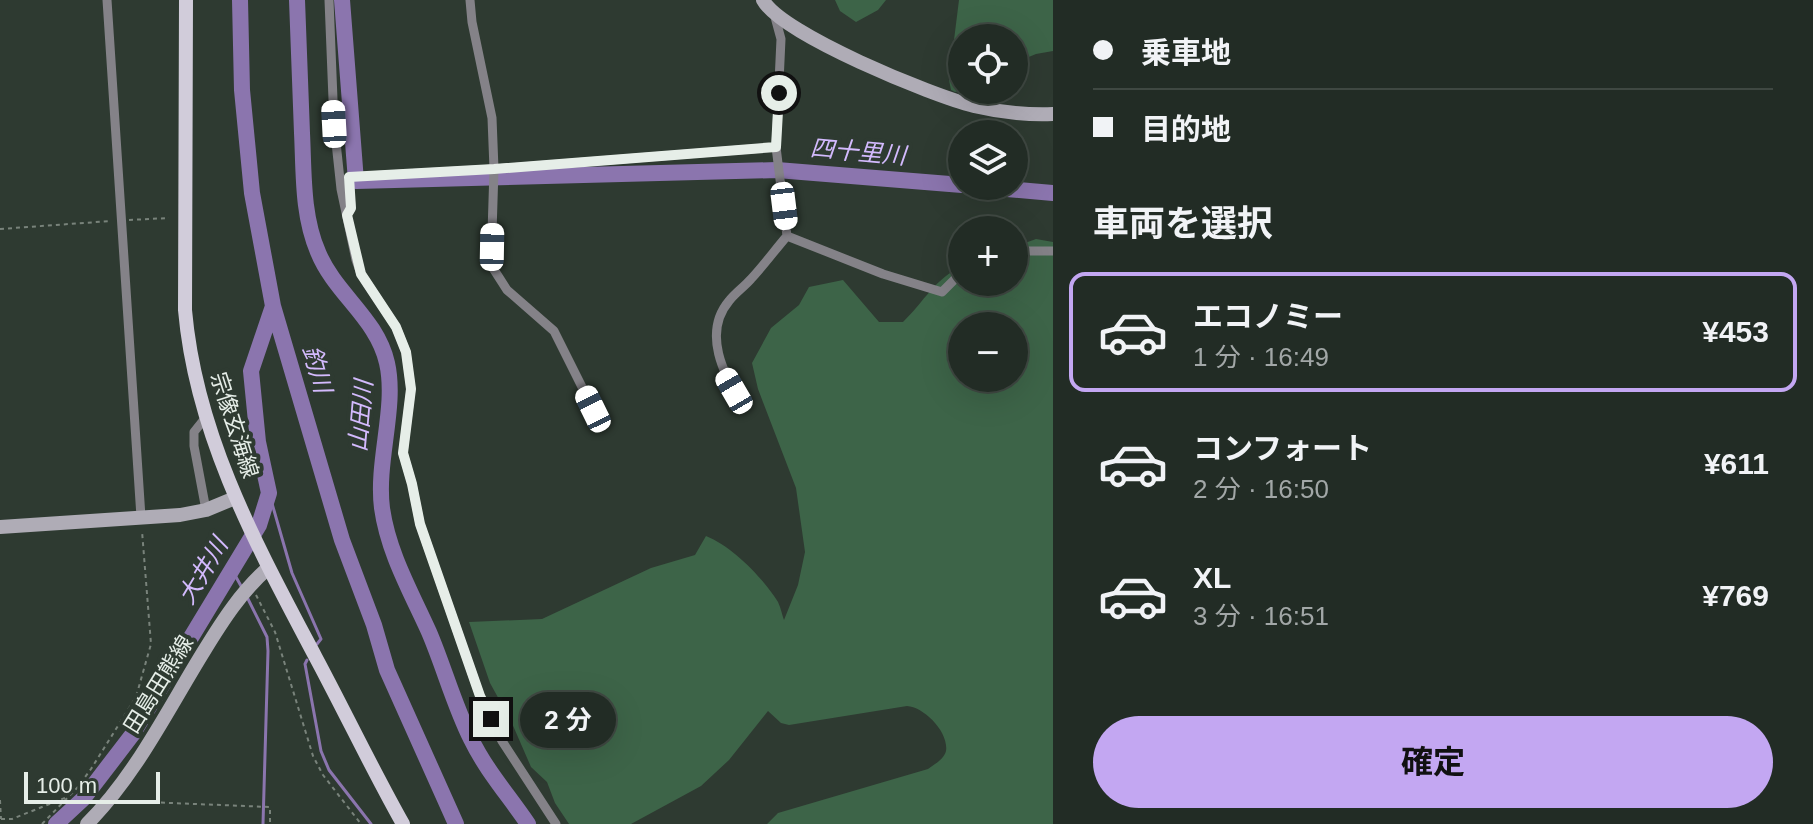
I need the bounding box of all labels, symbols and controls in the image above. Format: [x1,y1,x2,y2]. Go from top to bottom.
map controls [948,24,1028,392]
button: locate [948,24,1028,104]
text: 乗車地 [1141,36,1231,69]
route start [761,75,797,111]
car [321,99,347,149]
text: 目的地 [1141,113,1231,146]
button: layers [948,120,1028,200]
water label: 四十里川 [809,134,910,169]
car [769,181,799,231]
text: 車両を選択 [1093,203,1273,244]
button: + [948,216,1028,296]
car [480,223,504,271]
icon: car [1097,296,1169,368]
text: エコノミー [1193,300,1343,333]
button: − [948,312,1028,392]
text: ¥453 [1702,315,1769,348]
water label: 釣川 [298,342,338,399]
text: 1 分 · 16:49 [1193,342,1329,372]
car [712,364,756,418]
street label: 宗像玄海線 [206,369,263,481]
water label: 山田川 [344,376,377,453]
car [572,382,614,436]
icon: car [1097,428,1169,500]
text: コンフォート [1193,432,1372,465]
text: ¥611 [1704,447,1769,480]
text: 2 分 · 16:50 [1193,474,1329,504]
water label: 大井川 [172,530,234,609]
icon: car [1097,560,1169,632]
text: XL [1193,561,1231,594]
text: ¥769 [1702,579,1769,612]
text: 3 分 · 16:51 [1193,601,1329,631]
street label: 田島田熊線 [119,631,198,738]
callout: 2 分 [519,691,615,747]
route end [473,701,509,737]
text: 2 分 [544,705,592,735]
button: 確定 [1093,716,1773,808]
scale bar [24,768,160,804]
text: 100 m [36,773,97,798]

